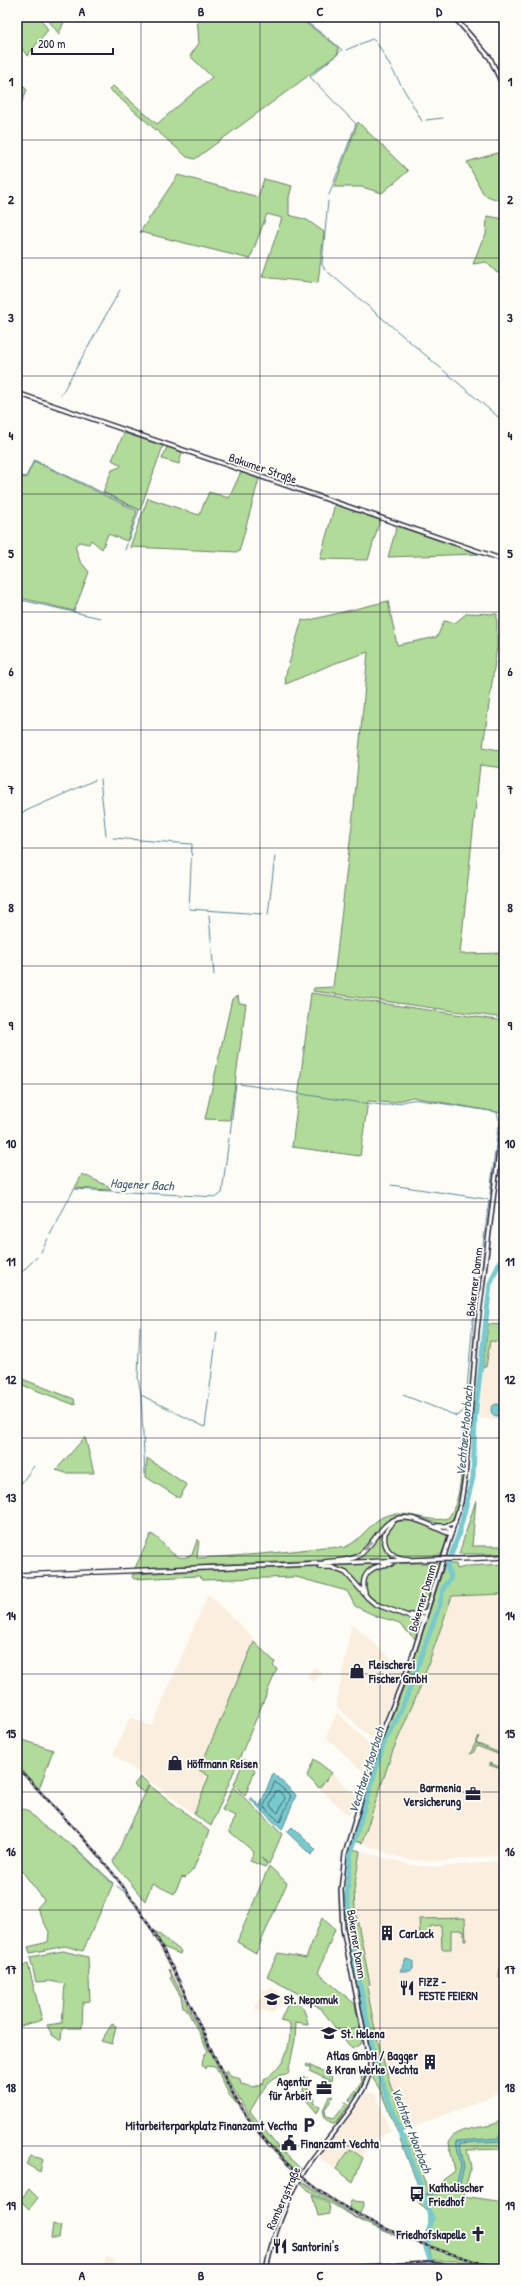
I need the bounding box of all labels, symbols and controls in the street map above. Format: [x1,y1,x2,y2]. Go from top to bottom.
text: A [79,2,86,20]
text: B [198,2,205,20]
text: C [316,2,324,20]
text: D [436,2,443,20]
scale bar [32,30,113,56]
text: 200 m [38,35,65,52]
text: 1 [9,72,14,90]
text: 1 [508,72,513,90]
text: 2 [8,190,15,208]
text: 2 [507,190,514,208]
text: 3 [8,308,14,326]
text: 3 [507,308,513,326]
text: 4 [9,426,14,444]
text: 4 [508,426,513,444]
street label: Bakumer Straße [227,448,300,488]
text: 5 [8,544,14,562]
text: 5 [507,544,513,562]
text: 6 [8,662,14,680]
text: 6 [507,662,513,680]
text: 7 [7,780,15,798]
text: 7 [506,780,514,798]
text: 8 [8,898,14,916]
text: 8 [507,898,513,916]
text: 9 [9,1016,14,1034]
text: 9 [508,1016,513,1034]
text: 10 [6,1134,16,1152]
text: 10 [505,1134,515,1152]
water label: Hagener Bach [110,1173,176,1196]
street label: Bokerner Damm [461,1246,487,1318]
text: 11 [6,1252,16,1270]
text: 11 [505,1252,515,1270]
text: 12 [6,1370,17,1388]
text: 12 [505,1370,516,1388]
water label: Vechtaer Moorbach [451,1384,477,1477]
text: 13 [6,1488,16,1506]
text: 13 [505,1488,515,1506]
one-way arrow [364,1540,373,1551]
street label: Bokerner Damm [404,1562,440,1634]
text: 14 [6,1606,16,1624]
text: 14 [505,1606,515,1624]
place label: Fleischerei Fischer GmbH [368,1656,428,1687]
shop icon: Fleischerei Fischer GmbH [348,1662,366,1680]
water label: Vechtaer Moorbach [344,1723,389,1816]
text: 15 [6,1724,17,1742]
text: 15 [505,1724,516,1742]
shop icon: Höffmann Reisen [166,1754,184,1772]
place label: Höffmann Reisen [187,1755,259,1772]
place label: Barmenia Versicherung [403,1779,462,1811]
office icon: Barmenia Versicherung [464,1785,482,1803]
text: 16 [6,1842,17,1860]
text: 16 [505,1842,516,1860]
street label: Bokerner Damm [343,1908,371,1980]
building icon: CarLack [378,1924,396,1942]
place label: CarLack [399,1925,434,1942]
text: 17 [5,1960,17,1978]
text: 17 [504,1960,516,1978]
place label: FIZZ - FESTE FEIERN [418,1973,478,2004]
restaurant icon: FIZZ - FESTE FEIERN [398,1979,416,1997]
school or university icon: St. Nepomuk [263,1990,281,2008]
place label: St. Nepomuk [284,1991,338,2009]
school or university icon: St. Helena [320,2024,338,2042]
place label: St. Helena [341,2025,385,2042]
place label: Atlas GmbH / Bagger & Kran Werke Vechta [326,2047,418,2078]
building icon: Atlas GmbH / Bagger & Kran Werke Vechta [421,2053,439,2071]
place label: Agentur für Arbeit [268,2073,313,2104]
text: 18 [6,2078,17,2096]
text: 18 [505,2078,516,2096]
office icon: Agentur für Arbeit [315,2079,333,2097]
water label: Vechtaer Moorbach [387,2085,437,2177]
parking icon: Mitarbeiterparkplatz Finanzamt Vectha [300,2116,318,2134]
place label: Mitarbeiterparkplatz Finanzamt Vectha [126,2117,297,2135]
public building icon: Finanzamt Vechta [280,2134,298,2152]
place label: Finanzamt Vechta [300,2135,379,2152]
street label: Rombergstraße [262,2164,305,2232]
place label: Katholischer Friedhof [428,2179,484,2210]
bus stop icon: Katholischer Friedhof [408,2185,426,2203]
text: 19 [6,2196,16,2214]
text: 19 [505,2196,515,2214]
church icon: Friedhofskapelle [469,2225,487,2243]
place label: Friedhofskapelle [395,2226,466,2244]
restaurant icon: Santorini's [271,2237,289,2255]
place label: Santorini's [292,2238,339,2255]
text: A [79,2266,86,2284]
text: B [198,2266,205,2284]
text: C [316,2266,324,2284]
text: D [436,2266,443,2284]

